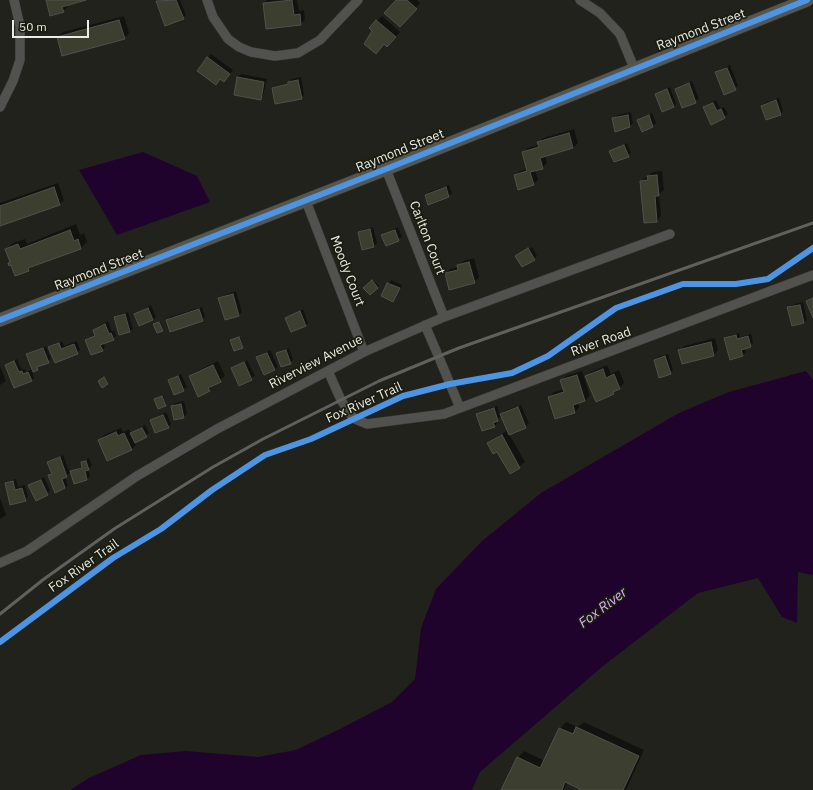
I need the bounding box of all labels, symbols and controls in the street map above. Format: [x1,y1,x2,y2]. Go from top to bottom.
street label: Raymond Street [654,6,748,54]
scale bar [14,12,91,38]
text: 50 m [19,19,47,34]
street label: Raymond Street [354,126,446,176]
street label: Carlton Court [406,199,448,277]
street label: Moody Court [326,234,368,308]
street label: Raymond Street [52,246,146,294]
street label: River Road [569,324,633,360]
street label: Riverview Avenue [267,332,365,392]
street label: Fox River Trail [323,379,405,427]
street label: Fox River Trail [46,536,122,596]
water label: Fox River [575,584,631,632]

